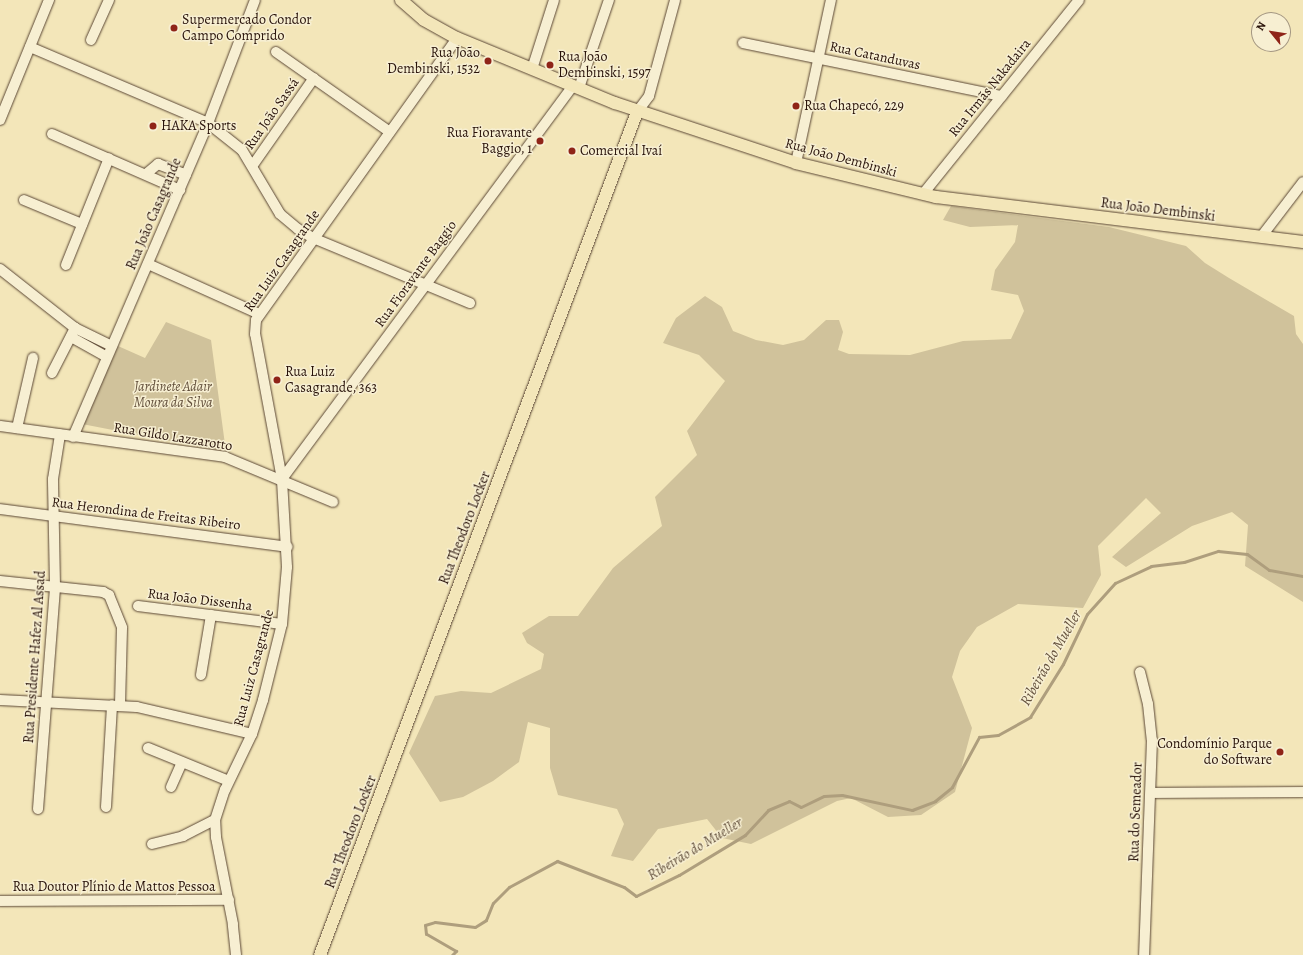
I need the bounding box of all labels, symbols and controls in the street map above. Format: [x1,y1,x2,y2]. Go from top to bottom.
place label: Supermercado Condor Campo Comprido [182,12,312,44]
north arrow [1251,12,1291,52]
text: N [1253,19,1270,33]
marker: Supermercado Condor Campo Comprido [169,23,179,33]
street label: Rua Irmãs Nakadaira [945,36,1035,140]
street label: Rua Catanduvas [828,38,922,74]
place label: Rua João Dembinski, 1532 [387,45,480,78]
place label: Rua João Dembinski, 1597 [558,49,651,82]
marker: Rua João Dembinski, 1532 [483,56,493,66]
marker: Rua João Dembinski, 1597 [545,60,555,70]
street label: Rua João Sassá [241,75,303,153]
place label: Rua Chapecó, 229 [804,98,904,114]
marker: Rua Chapecó, 229 [791,101,801,111]
place label: HAKA Sports [161,118,237,134]
marker: HAKA Sports [148,121,158,131]
place label: Rua Fioravante Baggio, 1 [447,125,532,158]
street label: Rua João Dembinski [783,135,899,181]
marker: Rua Fioravante Baggio, 1 [535,136,545,146]
place label: Comercial Ivaí [580,143,662,159]
marker: Comercial Ivaí [567,146,577,156]
street label: Rua João Casagrande [123,156,185,272]
street label: Rua João Dembinski [1100,195,1216,225]
street label: Rua Luiz Casagrande [241,207,323,315]
street label: Rua Fioravante Baggio [372,217,460,331]
place label: Rua Luiz Casagrande, 363 [285,364,377,396]
marker: Rua Luiz Casagrande, 363 [272,375,282,385]
park label: Jardinete Adair Moura da Silva [134,379,212,412]
street label: Rua Gildo Lazzarotto [112,419,234,455]
street label: Rua Theodoro Locker [436,469,494,587]
street label: Rua Herondina de Freitas Ribeiro [51,494,241,534]
street label: Rua Presidente Hafez Al Assad [21,570,49,744]
street label: Rua João Dissenha [147,585,253,615]
water label: Ribeirão do Mueller [1016,607,1086,709]
street label: Rua Luiz Casagrande [230,608,278,728]
place label: Condomínio Parque do Software [1157,736,1272,768]
marker: Condomínio Parque do Software [1275,747,1285,757]
street label: Rua do Semeador [1126,762,1146,862]
street label: Rua Theodoro Locker [322,773,380,891]
water label: Ribeirão do Mueller [644,814,746,884]
street label: Rua Doutor Plínio de Mattos Pessoa [12,879,216,895]

